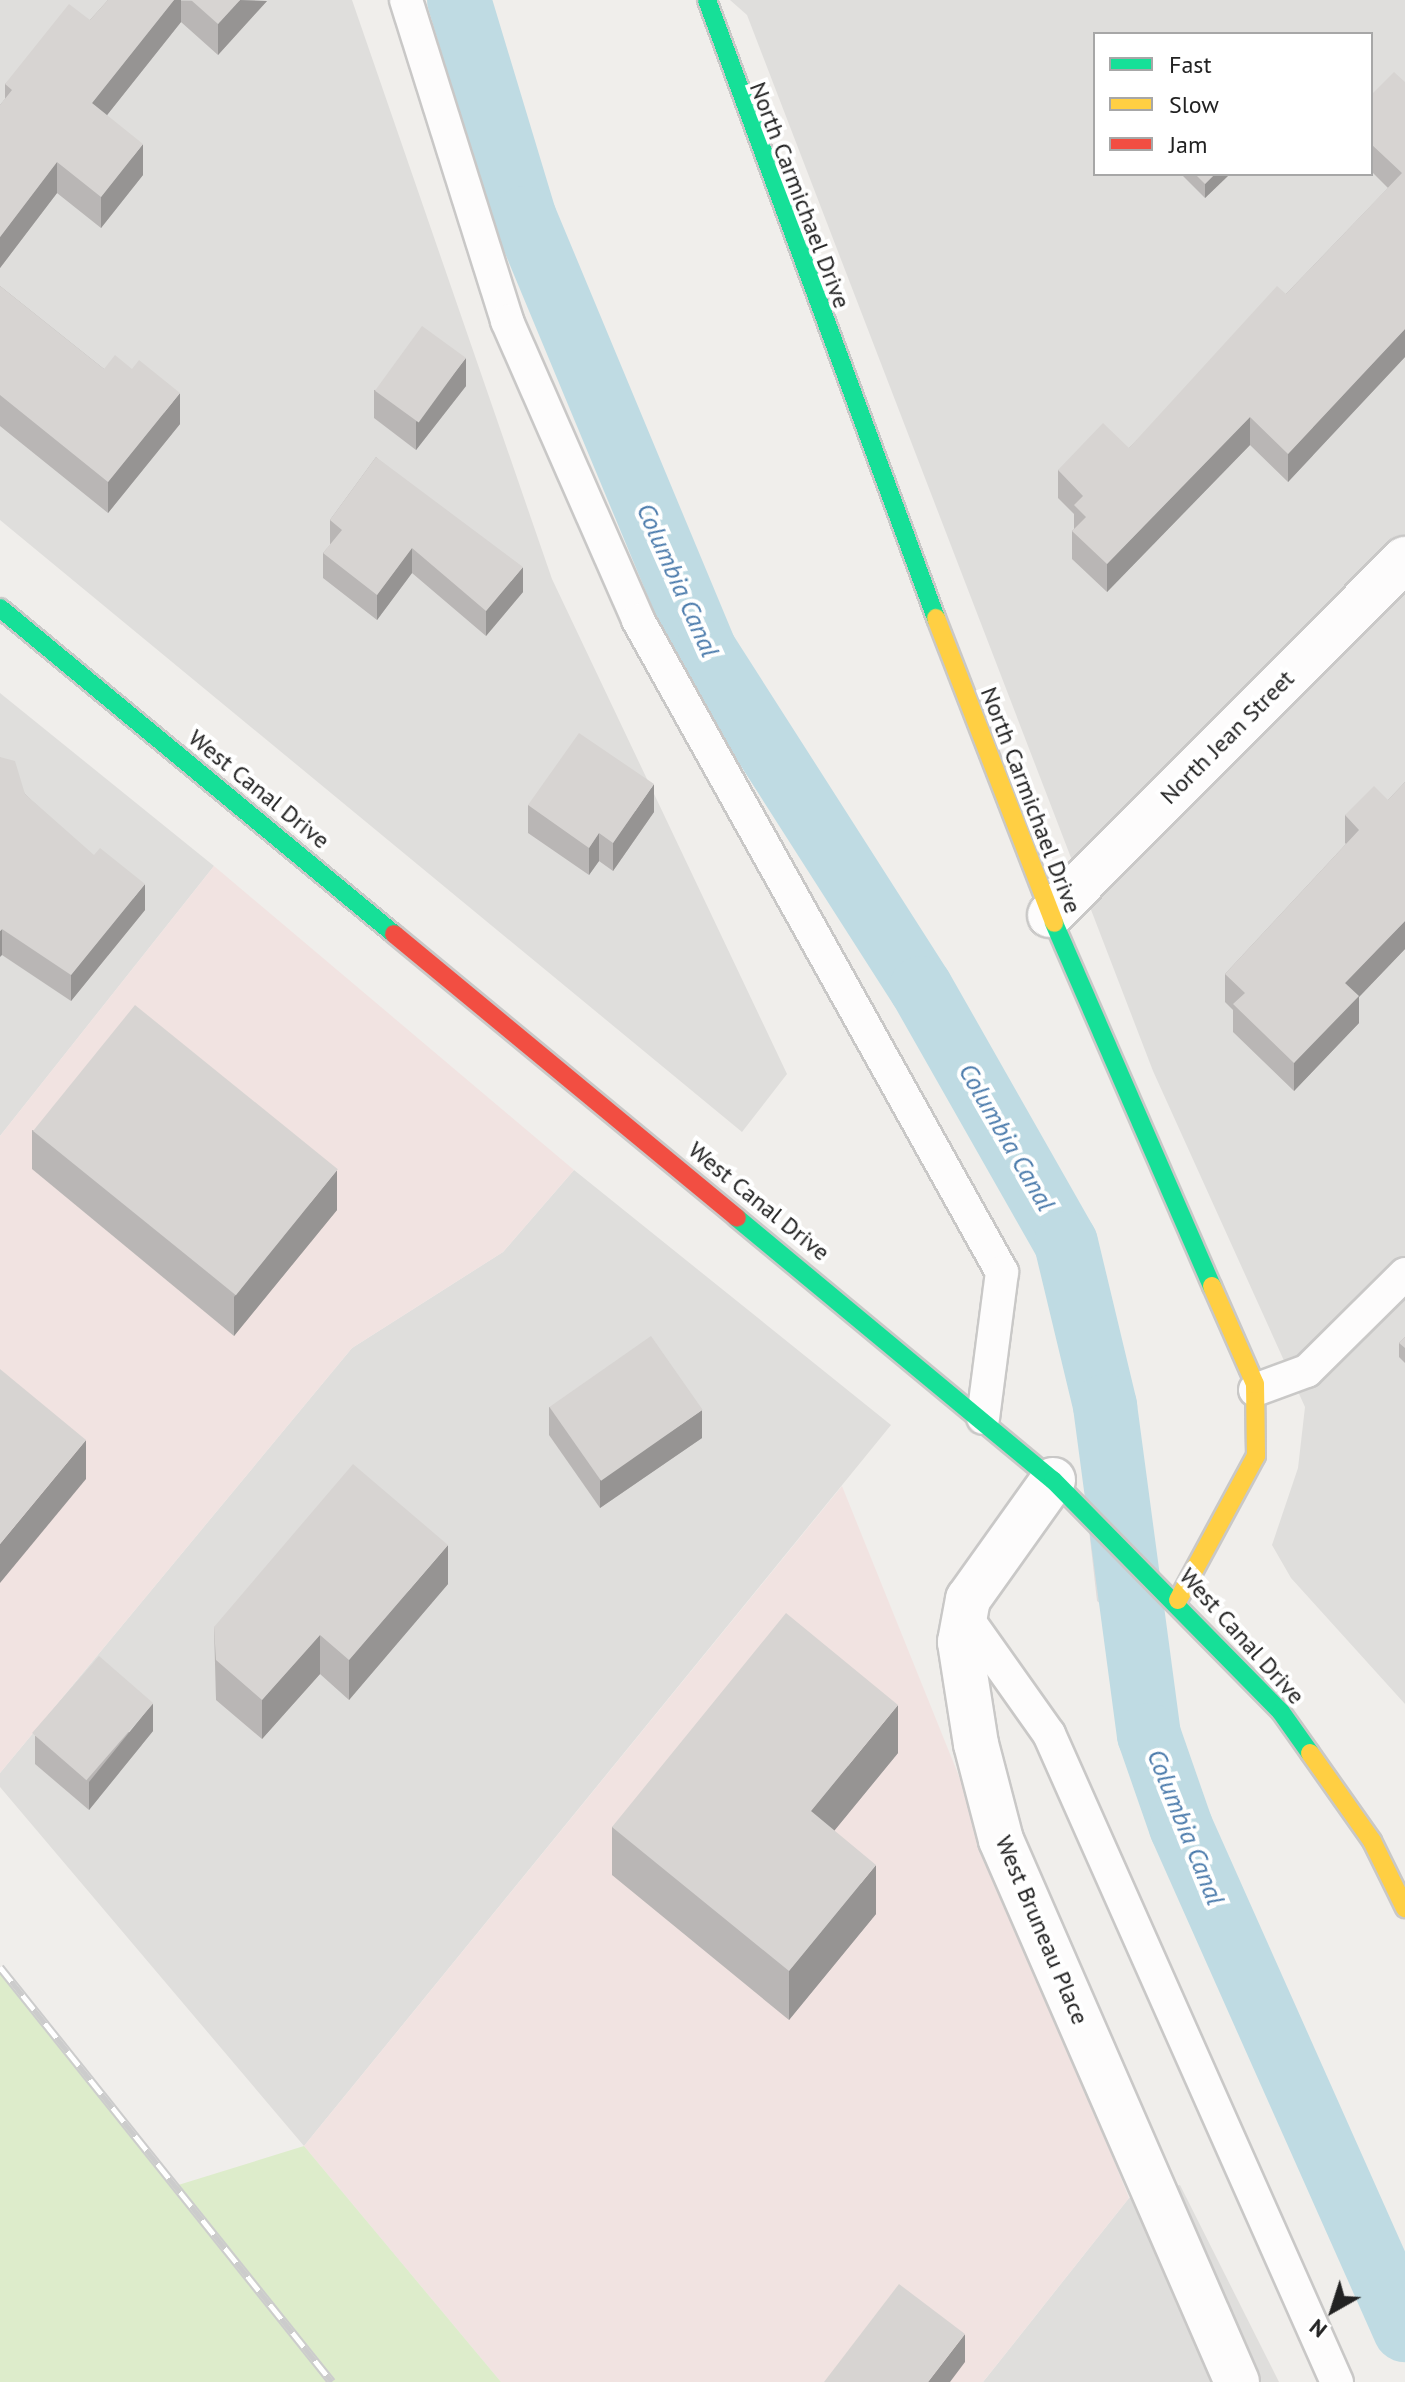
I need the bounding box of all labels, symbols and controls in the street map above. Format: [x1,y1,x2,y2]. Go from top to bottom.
legend [1093,32,1373,176]
text: Fast [1169,49,1212,80]
street label: North Carmichael Drive [744,78,856,312]
text: Slow [1169,89,1219,120]
text: Jam [1169,129,1207,160]
water label: Columbia Canal [630,498,726,662]
street label: North Jean Street [1154,664,1300,810]
street label: North Carmichael Drive [975,683,1087,917]
street label: West Canal Drive [183,723,335,855]
water label: Columbia Canal [952,1058,1062,1216]
street label: West Canal Drive [683,1135,835,1267]
street label: West Canal Drive [1173,1562,1311,1710]
water label: Columbia Canal [1141,1745,1231,1909]
street label: West Bruneau Place [989,1831,1095,2029]
north arrow [1293,2270,1373,2350]
text: N [1303,2313,1332,2344]

